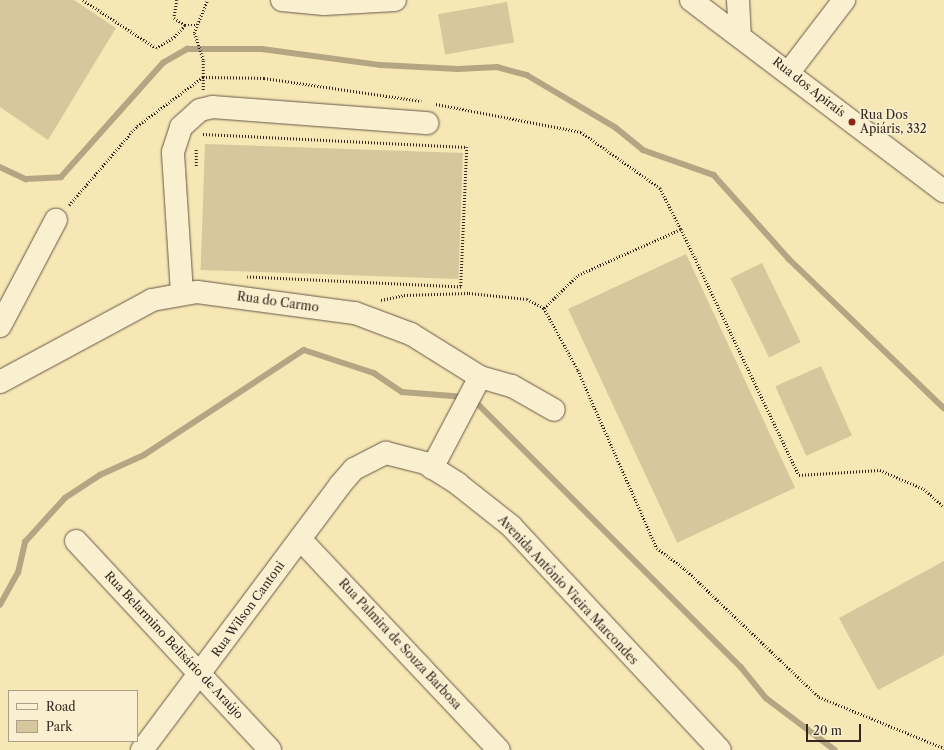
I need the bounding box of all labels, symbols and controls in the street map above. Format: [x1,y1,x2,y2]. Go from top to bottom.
street label: Rua dos Apiraís [770,54,848,120]
place label: Rua Dos Apiáris, 332 [860,108,927,136]
marker: Rua Dos Apiáris, 332 [847,117,857,127]
street label: Rua do Carmo [236,289,320,315]
street label: Avenida Antônio Vieira Marcondes [495,512,641,668]
street label: Rua Wilson Cantoni [208,558,288,660]
street label: Rua Belarmino Belisário de Araújo [101,568,247,722]
street label: Rua Palmira de Souza Barbosa [336,576,464,712]
legend [8,690,138,742]
text: Road [46,699,76,714]
scale bar [808,716,863,742]
text: Park [46,719,72,734]
text: 20 m [813,723,842,738]

